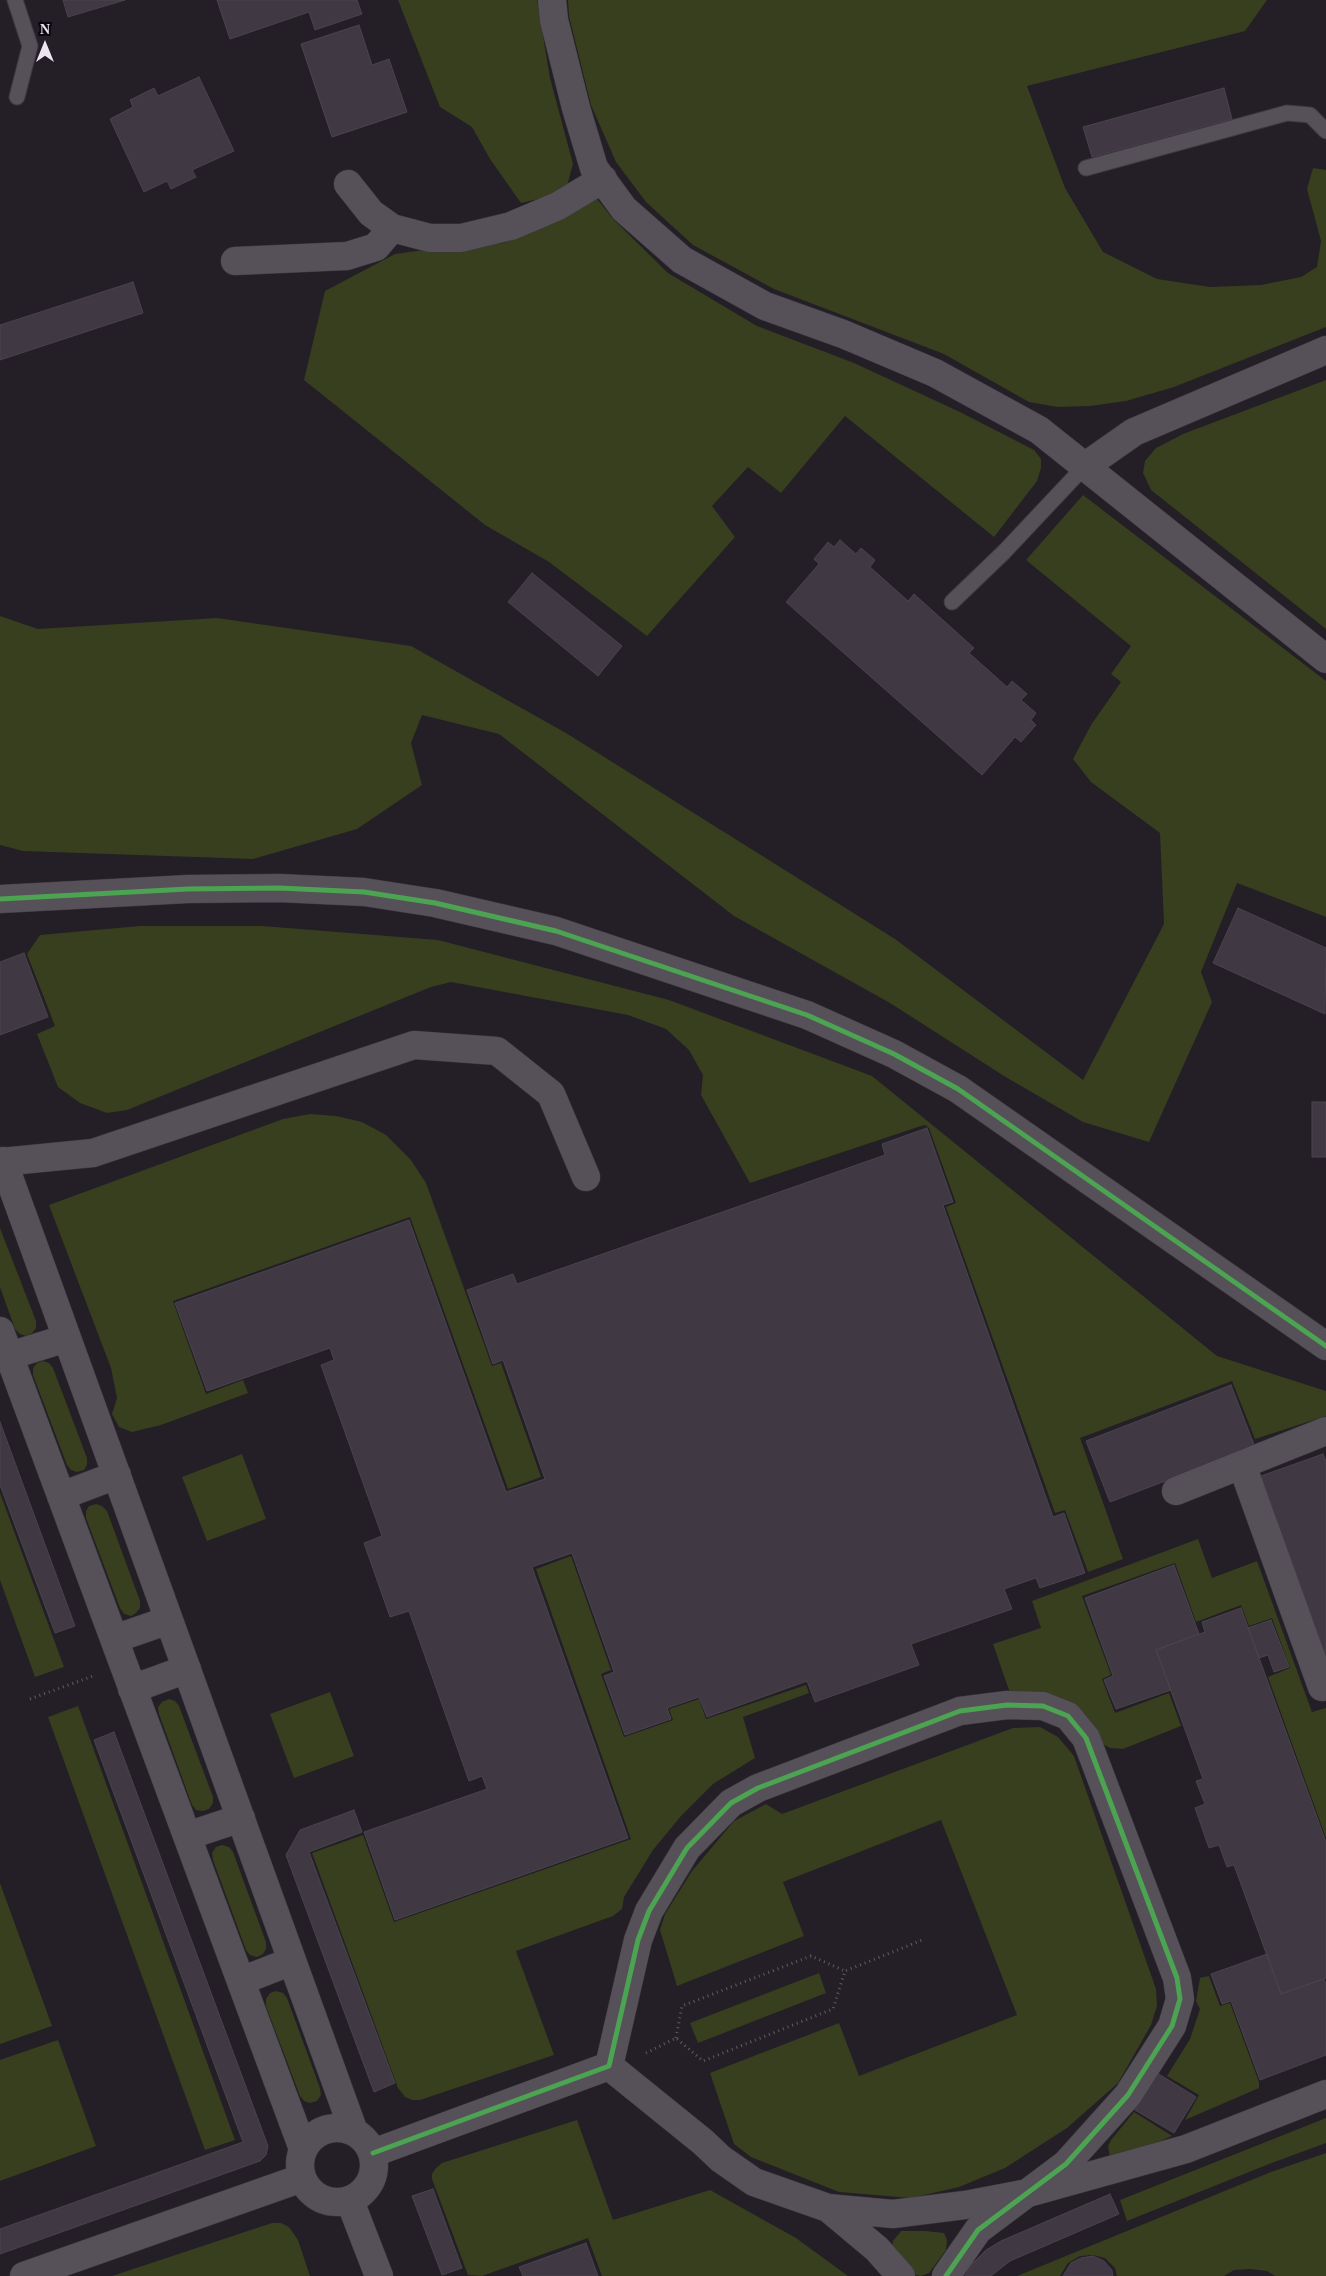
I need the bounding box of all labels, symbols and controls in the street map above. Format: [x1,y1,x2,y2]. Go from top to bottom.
north arrow [20,20,70,70]
text: N [40,22,50,37]

